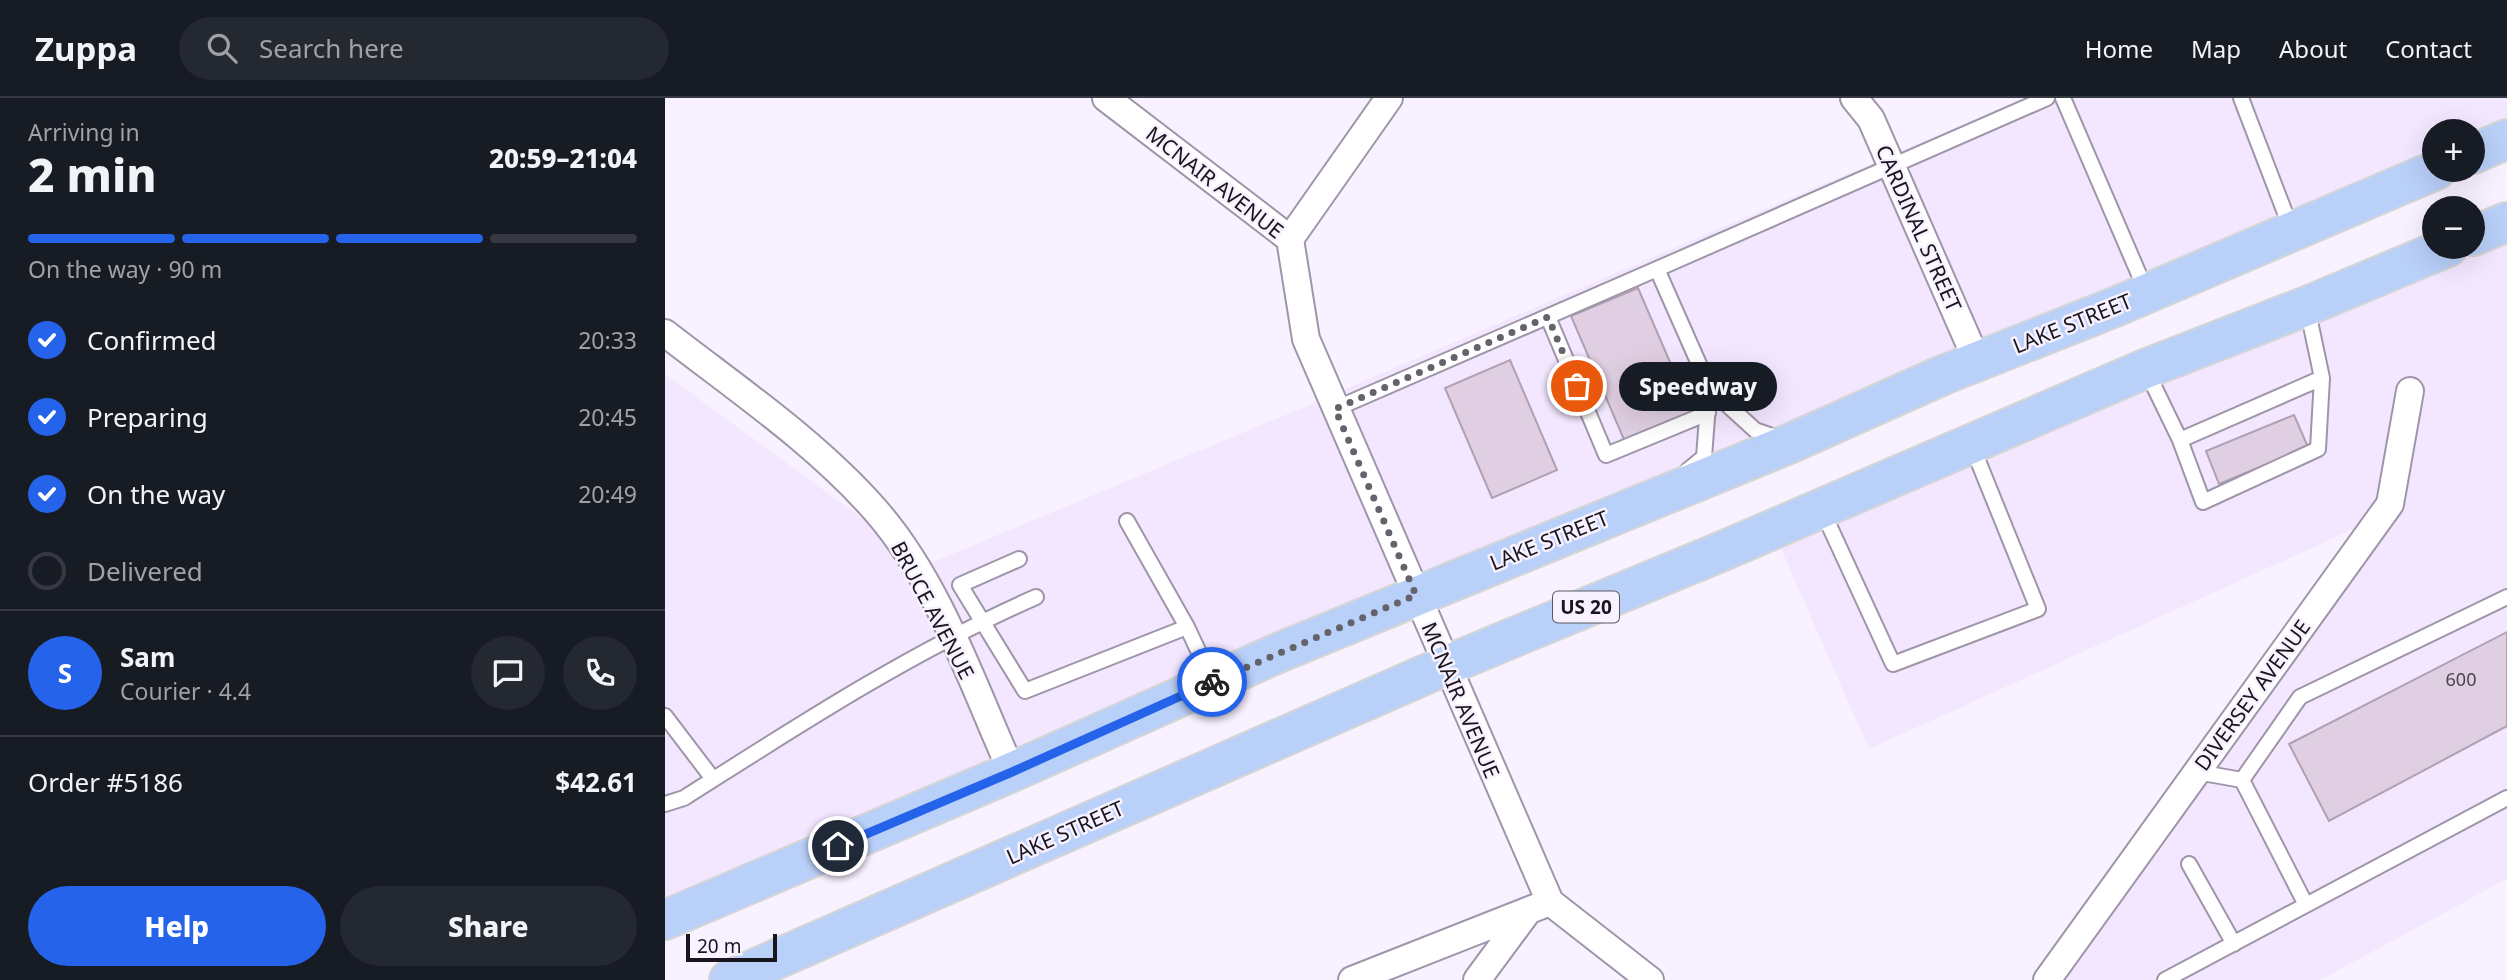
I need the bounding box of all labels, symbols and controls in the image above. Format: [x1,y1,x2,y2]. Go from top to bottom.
search box [179,17,669,80]
text: Zuppa [35,26,137,71]
icon: search [203,29,241,67]
text: Search here [259,30,404,66]
text: Home [2085,32,2153,65]
text: Map [2191,32,2241,65]
text: About [2279,32,2347,65]
text: Contact [2385,32,2472,65]
text: Arriving in [28,116,140,148]
map controls [2422,119,2485,259]
button: + [2422,119,2485,182]
street label: MCNAIR AVENUE [1141,120,1289,244]
text: 20:59–21:04 [489,140,637,176]
street label: CARDINAL STREET [1870,140,1968,316]
text: 2 min [28,143,157,205]
button: − [2422,196,2485,259]
text: On the way · 90 m [28,253,222,285]
street label: LAKE STREET [2008,286,2136,360]
icon: check [28,321,66,359]
text: Confirmed [87,322,217,358]
text: 20:33 [578,324,637,356]
pin [1547,356,1607,416]
callout: Speedway [1619,362,1777,410]
icon: bag [1558,367,1596,405]
text: Speedway [1639,370,1757,402]
icon: check [28,398,66,436]
text: Preparing [87,399,208,435]
text: 20:45 [578,401,637,433]
icon: check [28,475,66,513]
text: On the way [87,476,225,512]
text: 20:49 [578,478,637,510]
street label: LAKE STREET [1485,503,1613,577]
street label: BRUCE AVENUE [885,536,981,684]
text: Delivered [87,553,203,589]
road number: US 20 [1553,592,1619,622]
street label: DIVERSEY AVENUE [2188,614,2316,776]
street label: MCNAIR AVENUE [1415,618,1507,782]
button: chat [471,636,545,710]
button: phone [563,636,637,710]
text: Sam [120,639,175,675]
courier [1177,647,1247,717]
text: S [58,655,72,691]
icon: bike [1193,663,1231,701]
house number: 600 [2446,667,2476,691]
text: Courier · 4.4 [120,675,251,707]
text: Order #5186 [28,764,183,800]
text: $42.61 [555,764,637,800]
street label: LAKE STREET [1002,793,1128,870]
pin [808,816,868,876]
icon: home [819,827,857,865]
button: Help [28,886,326,966]
button: Share [340,886,637,966]
scale bar [686,931,777,963]
text: 20 m [697,933,741,959]

